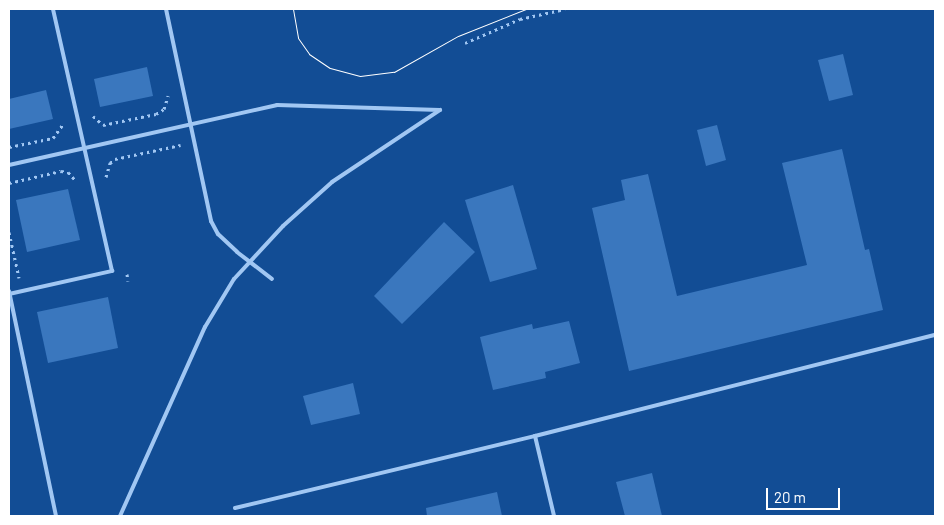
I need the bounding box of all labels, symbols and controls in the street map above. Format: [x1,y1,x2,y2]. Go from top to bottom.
scale bar [769,478,843,510]
text: 20 m [774,488,806,506]

